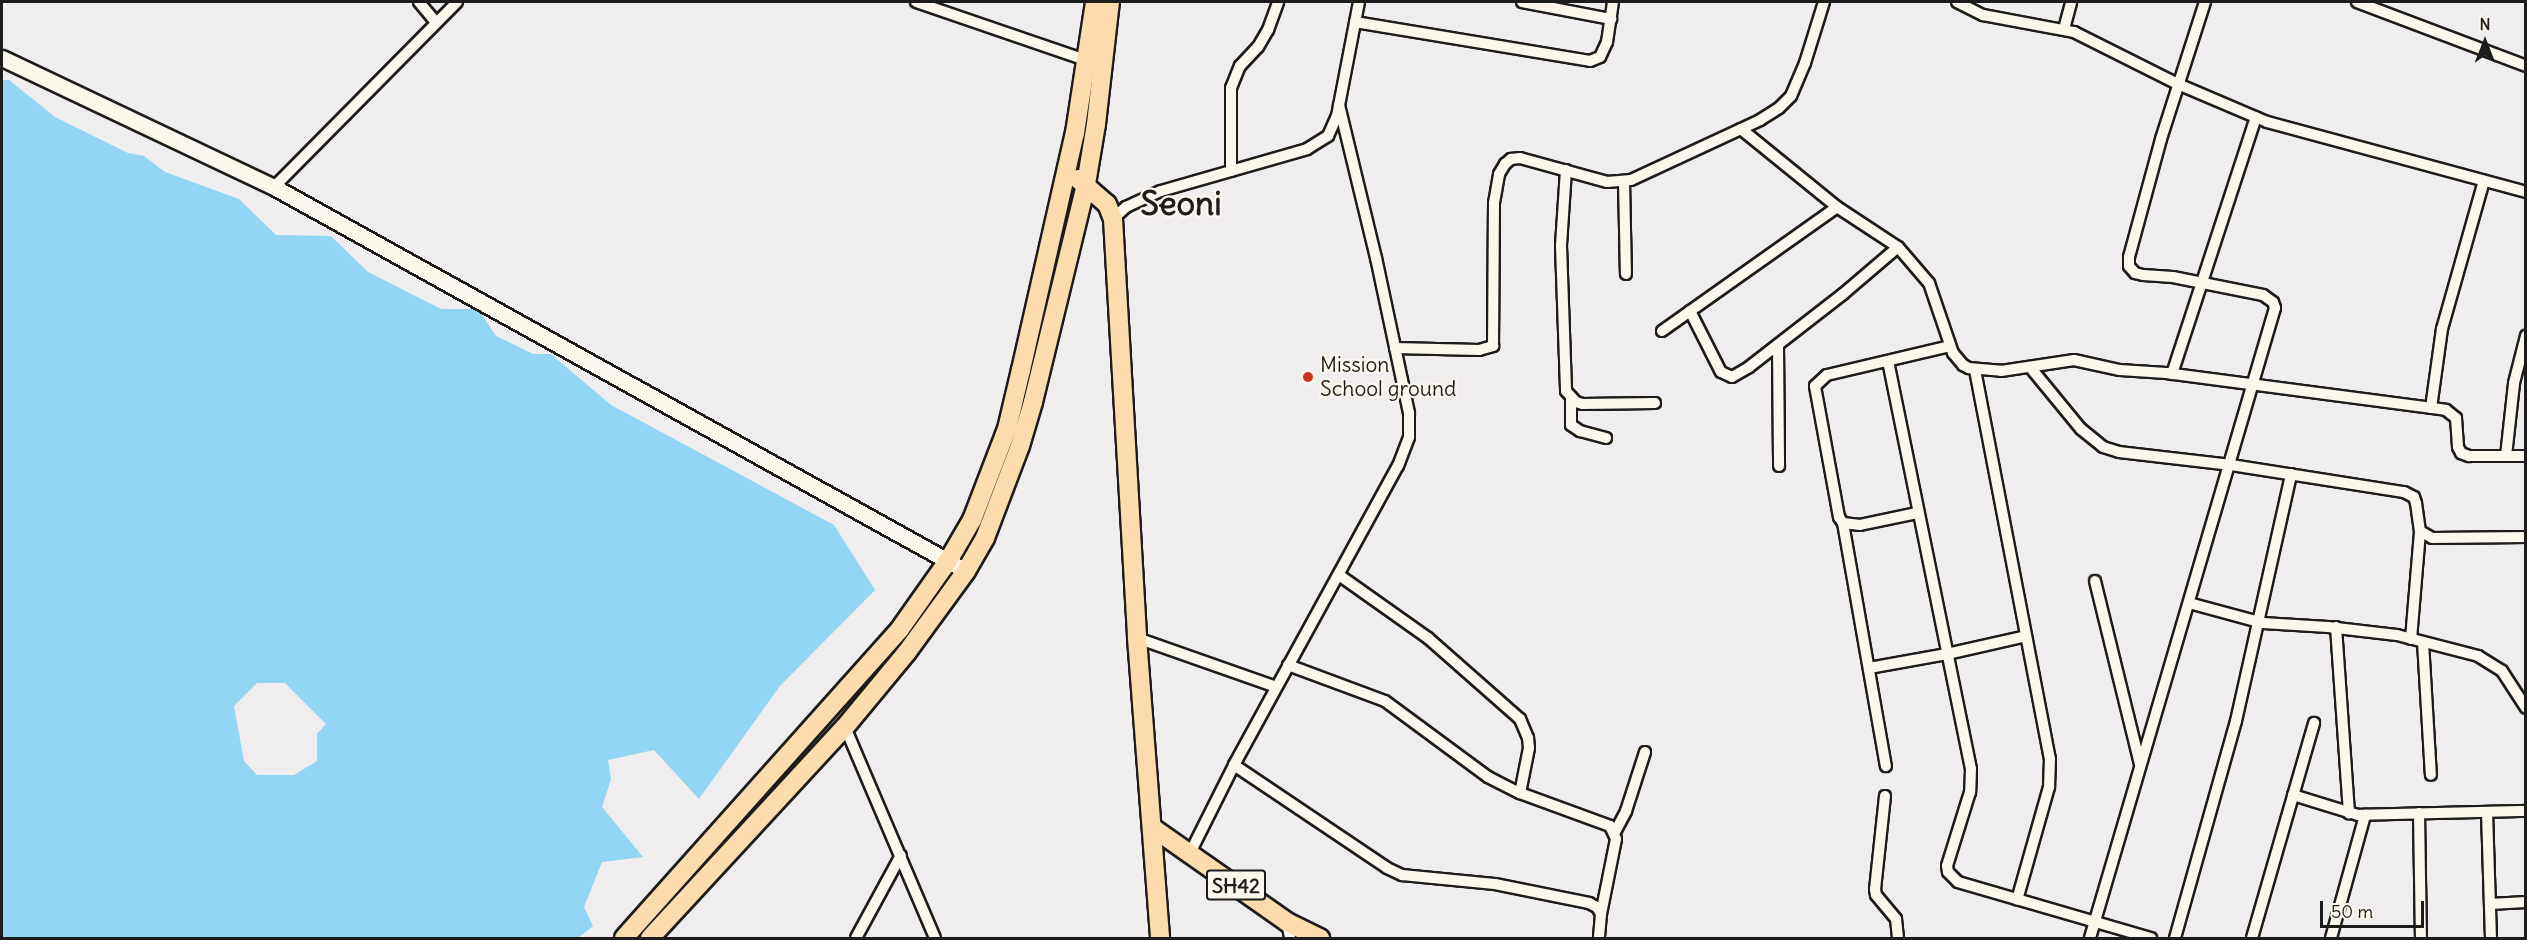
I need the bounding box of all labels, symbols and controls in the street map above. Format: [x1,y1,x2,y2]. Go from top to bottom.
north arrow [2455,12,2515,72]
text: N [2479,14,2491,34]
district label: Seoni [1140,184,1222,224]
place label: Mission School ground [1320,352,1456,402]
marker: Mission School ground [1301,370,1315,384]
road number: SH42 [1206,868,1266,902]
scale bar [2323,889,2426,927]
text: 50 m [2331,900,2373,923]

